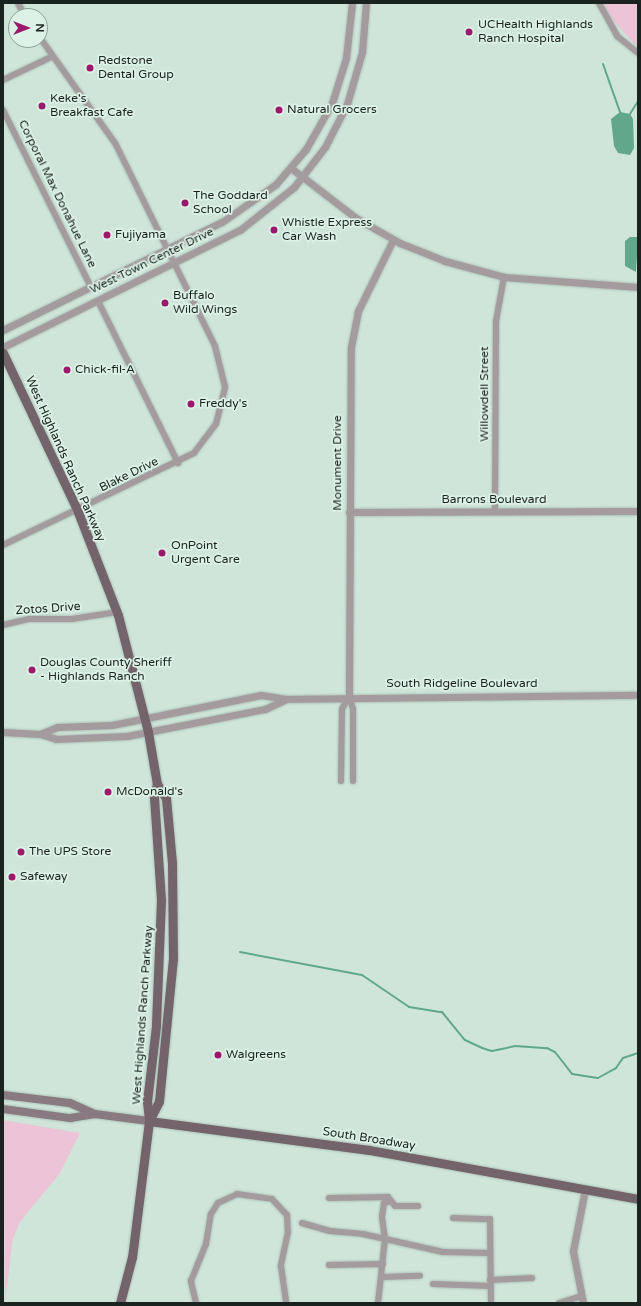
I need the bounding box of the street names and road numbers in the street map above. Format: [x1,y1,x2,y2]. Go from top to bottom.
street label: Corporal Max Donahue Lane [15,118,99,270]
street label: West Town Center Drive [88,225,216,297]
street label: Willowdell Street [478,346,492,442]
street label: West Highlands Ranch Parkway [22,374,108,544]
street label: Monument Drive [331,415,345,511]
street label: Blake Drive [97,455,161,495]
street label: Barrons Boulevard [441,493,547,507]
street label: Zotos Drive [15,600,81,618]
street label: South Ridgeline Boulevard [386,677,538,691]
street label: West Highlands Ranch Parkway [130,925,156,1105]
street label: South Broadway [322,1125,416,1153]

